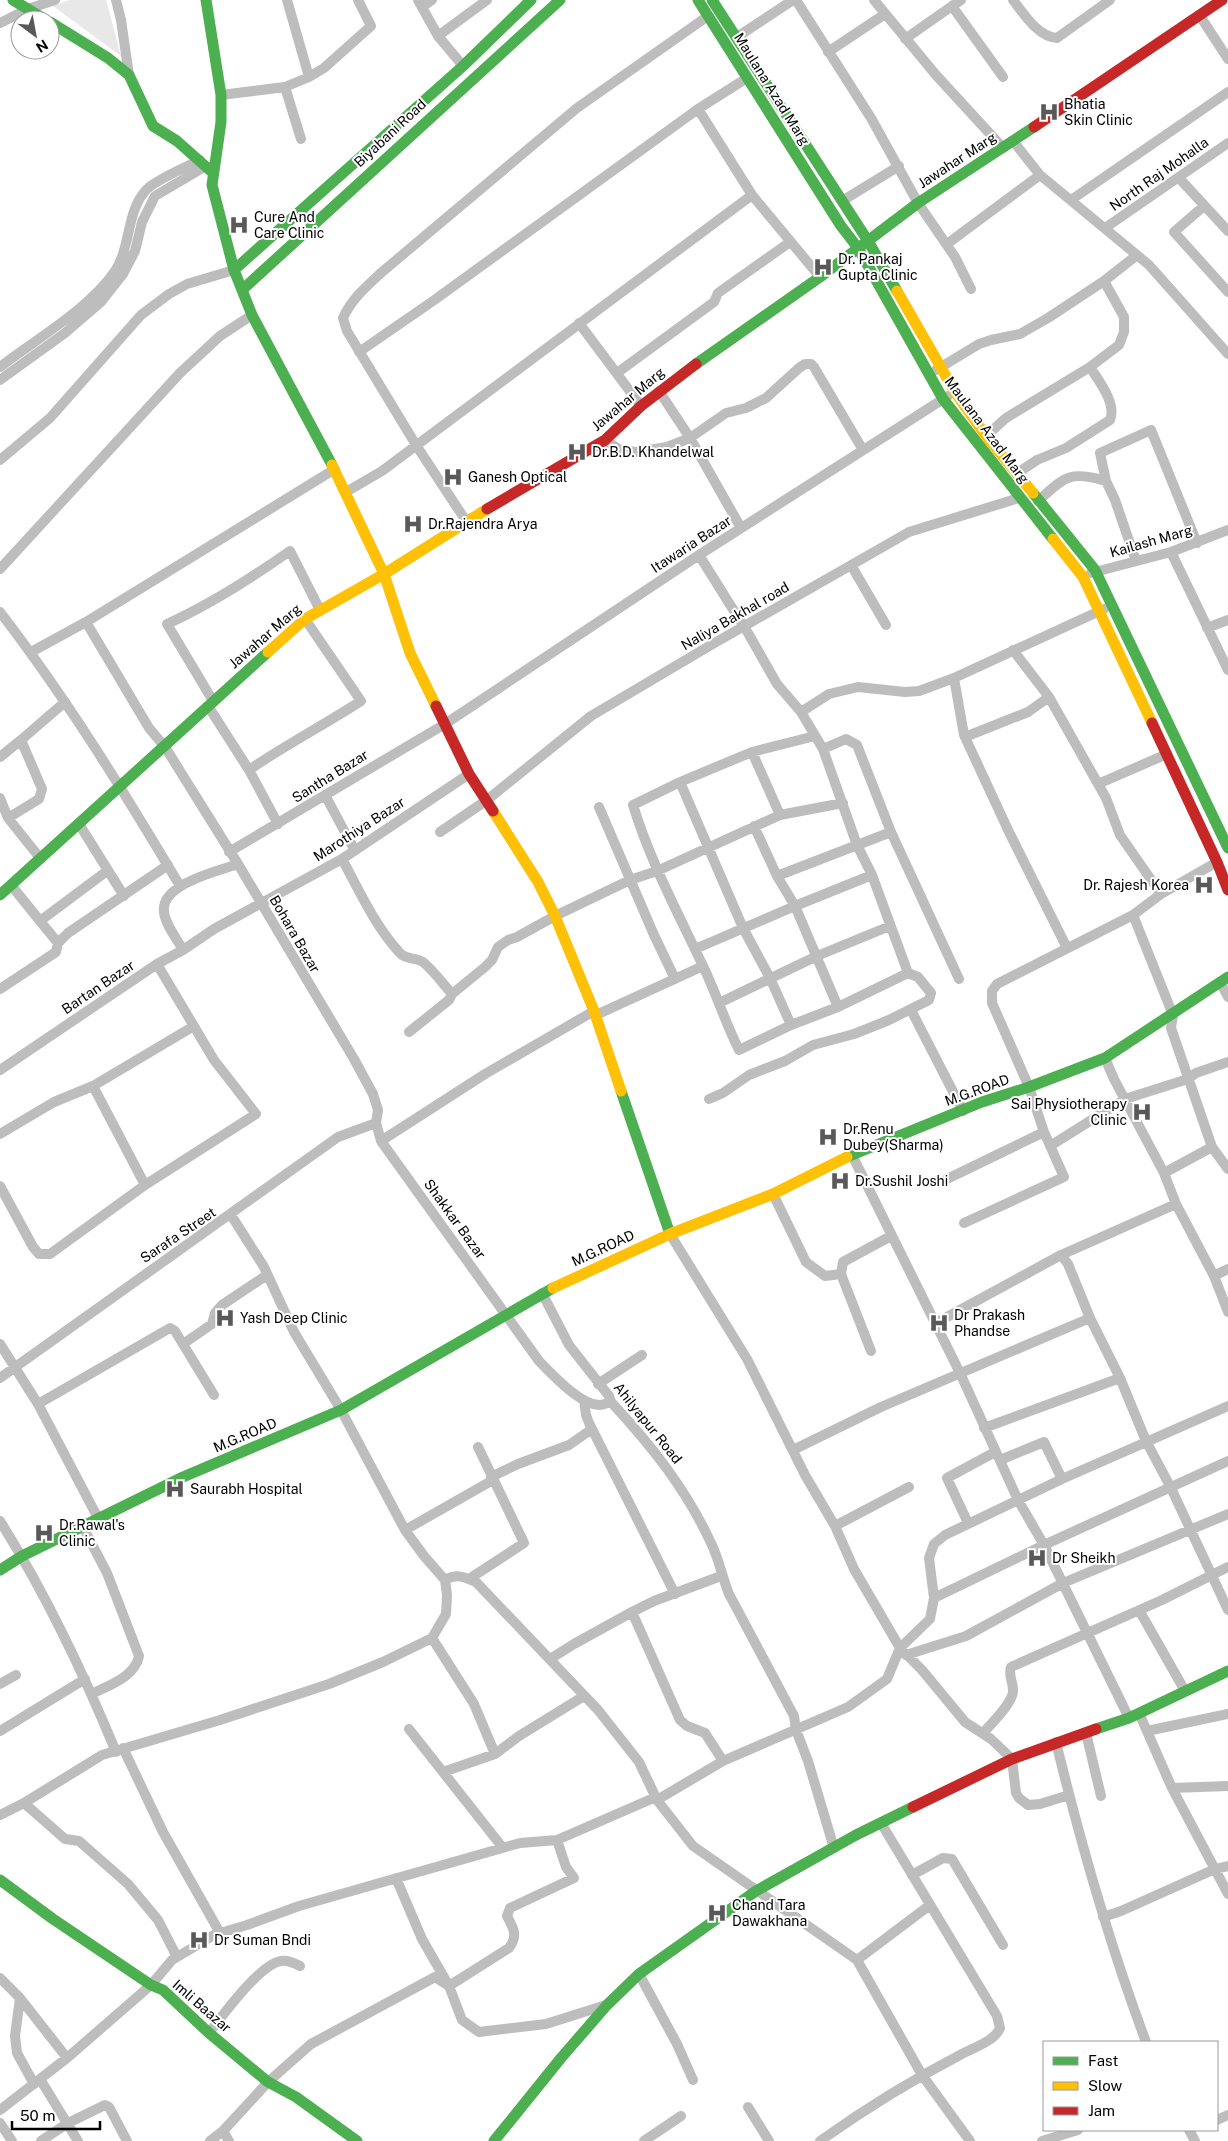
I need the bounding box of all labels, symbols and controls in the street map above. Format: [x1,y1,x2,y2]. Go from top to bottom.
north arrow [10,10,60,60]
street label: Maulana Azad Marg [731,30,813,148]
text: N [33,36,51,56]
street label: Biyabani Road [351,96,429,170]
place label: Bhatia Skin Clinic [1064,96,1133,128]
hospital icon: Bhatia Skin Clinic [1038,101,1060,123]
street label: Jawahar Marg [915,129,999,191]
street label: North Raj Mohalla [1107,134,1211,214]
place label: Cure And Care Clinic [254,209,324,241]
hospital icon: Cure And Care Clinic [228,214,250,236]
place label: Dr. Pankaj Gupta Clinic [838,251,918,283]
hospital icon: Dr. Pankaj Gupta Clinic [812,256,834,278]
street label: Jawahar Marg [588,364,668,434]
street label: Maulana Azad Marg [942,373,1033,487]
hospital icon: Dr.B.D. Khandelwal [566,441,588,463]
place label: Dr.B.D. Khandelwal [592,444,714,460]
hospital icon: Ganesh Optical [442,466,464,488]
place label: Ganesh Optical [468,469,567,485]
street label: Itawaria Bazar [648,512,734,576]
hospital icon: Dr.Rajendra Arya [402,513,424,535]
place label: Dr.Rajendra Arya [428,516,538,532]
street label: Kailash Marg [1108,521,1194,560]
street label: Naliya Bakhal road [678,579,792,653]
street label: Jawahar Marg [226,600,304,672]
street label: Santha Bazar [289,746,371,806]
street label: Marothiya Bazar [310,794,408,864]
hospital icon: Dr. Rajesh Korea [1193,874,1215,896]
place label: Dr. Rajesh Korea [1083,877,1189,893]
street label: Bohara Bazar [266,892,324,976]
street label: Bartan Bazar [59,957,137,1017]
street label: M.G.ROAD [943,1071,1011,1109]
place label: Sai Physiotherapy Clinic [1011,1096,1128,1128]
hospital icon: Sai Physiotherapy Clinic [1131,1101,1153,1123]
place label: Dr.Renu Dubey(Sharma) [843,1121,944,1153]
hospital icon: Dr.Renu Dubey(Sharma) [817,1126,839,1148]
hospital icon: Dr.Sushil Joshi [829,1170,851,1192]
place label: Dr.Sushil Joshi [855,1173,948,1189]
street label: Shakkar Bazar [421,1176,489,1262]
street label: Sarafa Street [137,1204,219,1266]
street label: M.G.ROAD [569,1227,637,1269]
hospital icon: Yash Deep Clinic [214,1307,236,1329]
place label: Dr Prakash Phandse [954,1307,1025,1339]
place label: Yash Deep Clinic [240,1310,348,1326]
hospital icon: Dr Prakash Phandse [928,1312,950,1334]
street label: Ahilyapur Road [611,1379,685,1467]
street label: M.G.ROAD [211,1414,279,1456]
hospital icon: Saurabh Hospital [164,1478,186,1500]
place label: Saurabh Hospital [190,1481,303,1497]
place label: Dr.Rawal's Clinic [59,1517,125,1549]
hospital icon: Dr.Rawal's Clinic [33,1522,55,1544]
hospital icon: Dr Sheikh [1026,1547,1048,1569]
place label: Dr Sheikh [1052,1550,1115,1566]
place label: Chand Tara Dawakhana [732,1897,807,1929]
hospital icon: Chand Tara Dawakhana [706,1902,728,1924]
hospital icon: Dr Suman Bndi [188,1929,210,1951]
place label: Dr Suman Bndi [214,1932,311,1948]
street label: Imli Baazar [170,1976,234,2036]
legend [1043,2041,1218,2131]
text: Fast [1088,2052,1118,2069]
text: Slow [1088,2077,1123,2094]
scale bar [12,2098,100,2130]
text: Jam [1088,2102,1115,2119]
text: 50 m [20,2107,55,2124]

